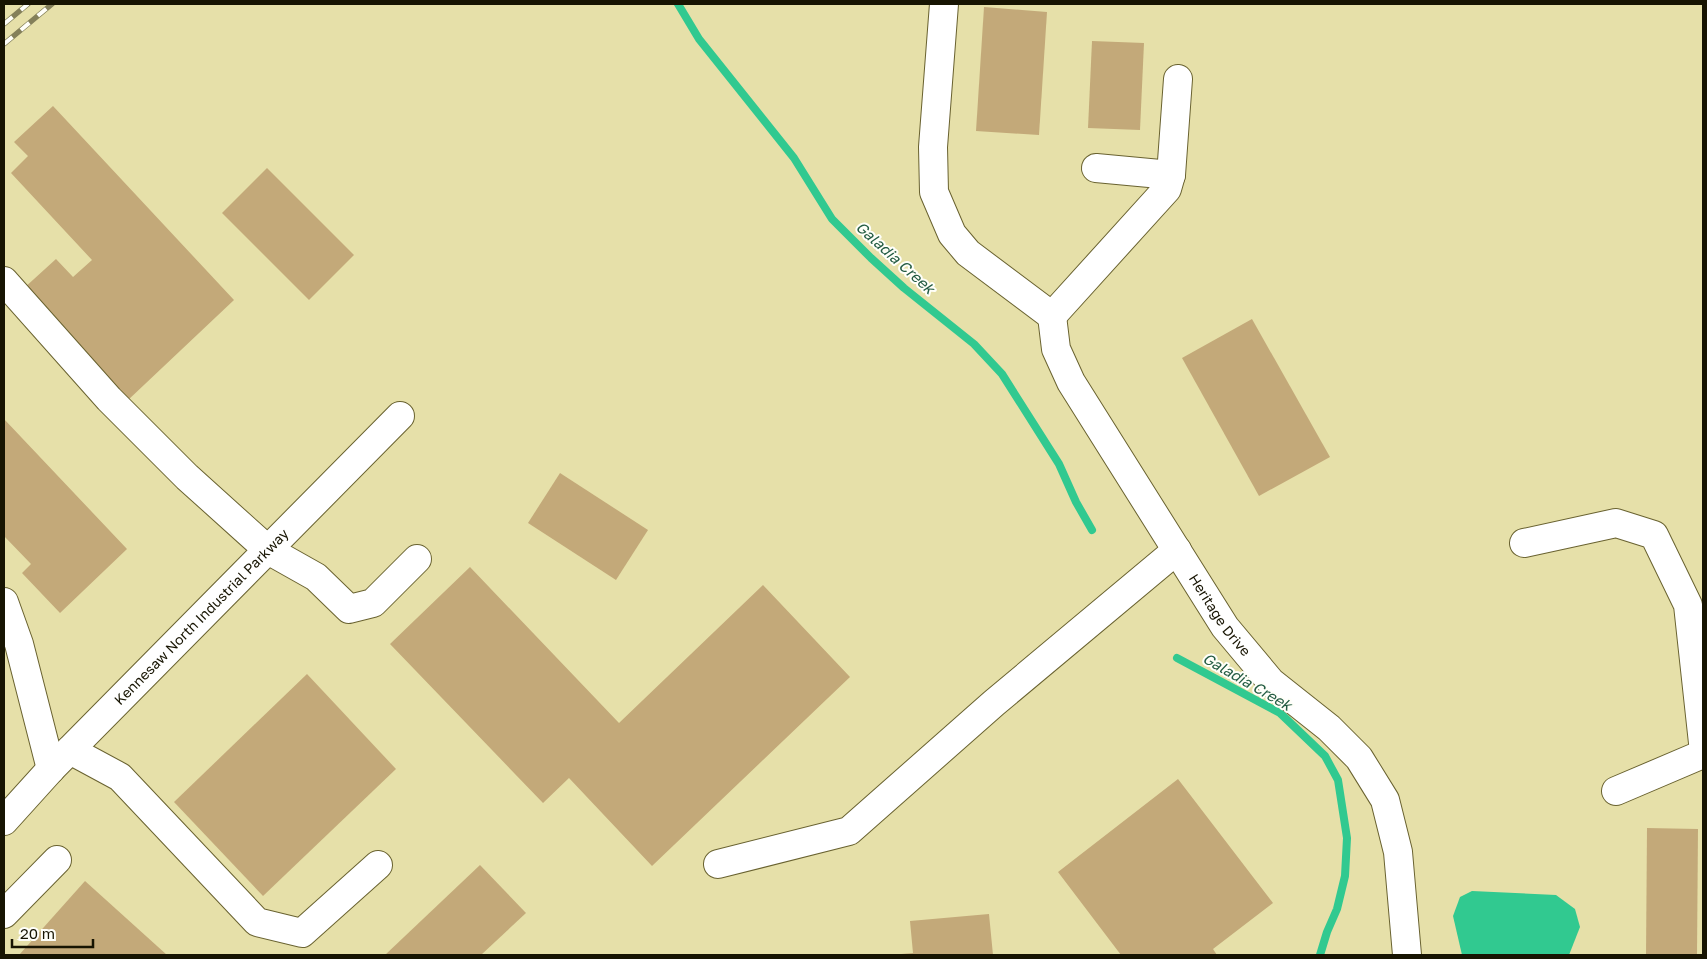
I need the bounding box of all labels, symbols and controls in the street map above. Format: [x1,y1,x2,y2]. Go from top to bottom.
water label: Galadia Creek [853,217,940,298]
street label: Kennesaw North Industrial Parkway [110,525,292,708]
street label: Heritage Drive [1186,570,1255,659]
water label: Galadia Creek [1200,648,1296,715]
scale bar [12,916,94,948]
text: 20 m [20,924,55,942]

